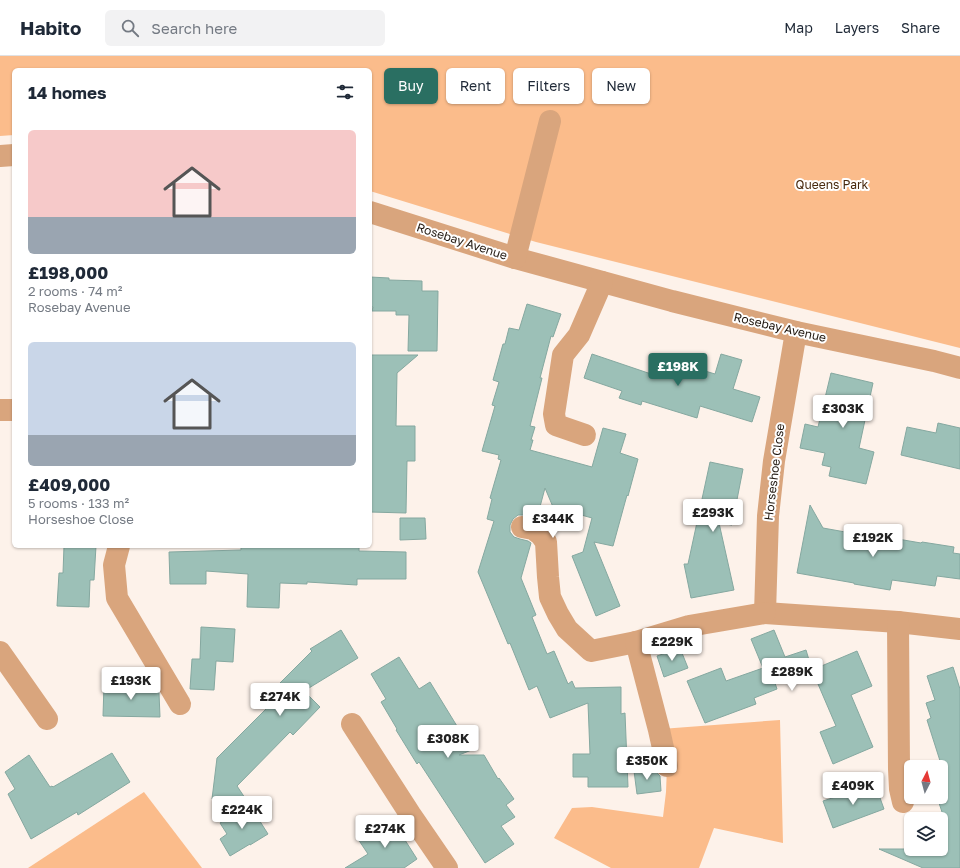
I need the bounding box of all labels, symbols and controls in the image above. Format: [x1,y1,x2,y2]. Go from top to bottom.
search box [105,10,385,46]
text: Habito [20,16,81,39]
icon: search [119,17,141,39]
text: Search here [151,19,237,37]
text: Map [784,19,813,36]
text: Layers [835,19,879,36]
text: Share [901,19,940,36]
chip: Buy [384,68,438,104]
chip: Rent [446,68,505,104]
chip: Filters [513,68,584,104]
chip: New [592,68,650,104]
icon: filters [334,81,356,103]
text: 14 homes [28,82,107,103]
icon: home [156,156,228,228]
park label: Queens Park [796,177,869,192]
street label: Rosebay Avenue [415,219,509,263]
text: £198,000 [28,262,108,283]
text: 2 rooms · 74 m² [28,283,122,299]
text: Rosebay Avenue [28,299,130,315]
street label: Rosebay Avenue [732,309,828,345]
pin: £198K [650,353,706,387]
text: £198K [657,358,699,374]
icon: home [156,368,228,440]
pin: £303K [815,395,871,429]
text: £303K [822,400,864,416]
street label: Horseshoe Close [761,423,787,521]
text: £409,000 [28,474,110,495]
text: 5 rooms · 133 m² [28,495,129,511]
pin: £293K [685,499,741,533]
text: £293K [692,504,734,520]
pin: £344K [525,505,581,539]
text: £344K [532,510,574,526]
text: Horseshoe Close [28,511,134,527]
pin: £192K [845,524,901,558]
text: £192K [853,529,893,545]
pin: £229K [644,628,700,662]
text: £229K [651,633,693,649]
pin: £289K [764,658,820,692]
text: £289K [771,663,813,679]
pin: £193K [103,667,159,701]
text: £193K [111,672,151,688]
pin: £274K [252,683,308,717]
text: £274K [259,688,301,704]
pin: £308K [420,725,476,759]
text: £308K [427,730,469,746]
pin: £350K [619,747,675,781]
text: £350K [626,752,668,768]
north arrow [904,760,948,804]
map controls [904,760,948,856]
pin: £409K [825,772,881,806]
text: £409K [832,777,874,793]
pin: £224K [214,796,270,830]
text: £224K [221,801,263,817]
button: layers [904,812,948,856]
pin: £274K [357,815,413,849]
text: £274K [364,820,406,836]

